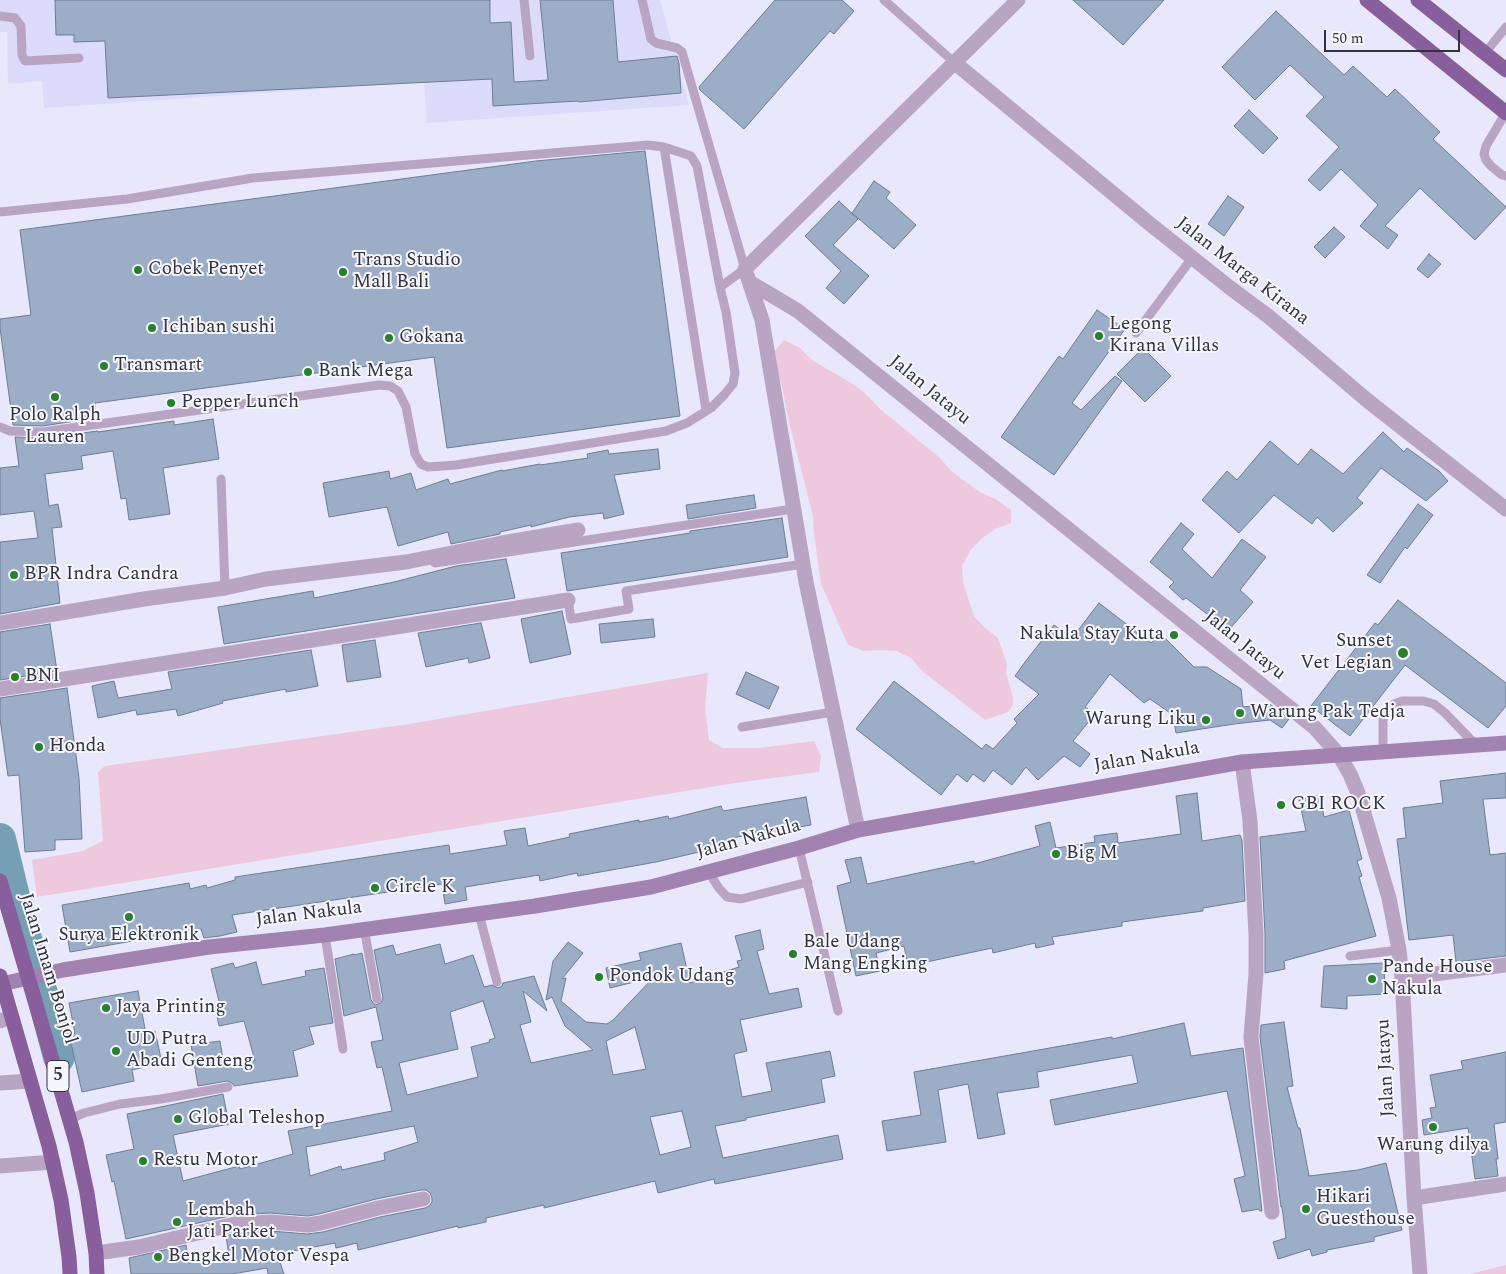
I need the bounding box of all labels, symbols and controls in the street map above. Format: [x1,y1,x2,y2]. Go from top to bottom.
scale bar [1326,20,1462,52]
text: 50 m [1332,27,1364,50]
street label: Jalan Marga Kirana [1171,213,1313,331]
place label: Trans Studio Mall Bali [353,250,461,294]
place label: Cobek Penyet [148,259,264,281]
marker: Cobek Penyet [132,264,144,276]
marker: Trans Studio Mall Bali [337,266,349,278]
place label: Legong Kirana Villas [1109,314,1219,358]
place label: Ichiban sushi [162,317,275,339]
marker: Ichiban sushi [146,322,158,334]
place label: Gokana [399,327,464,349]
marker: Legong Kirana Villas [1093,330,1105,342]
marker: Gokana [383,332,395,344]
street label: Jalan Jatayu [884,351,974,431]
place label: Transmart [114,355,202,377]
marker: Transmart [98,360,110,372]
place label: Bank Mega [318,361,413,383]
marker: Bank Mega [302,366,314,378]
marker: Polo Ralph Lauren [49,391,61,403]
place label: Pepper Lunch [181,392,299,414]
marker: Pepper Lunch [165,397,177,409]
place label: Polo Ralph Lauren [9,405,101,449]
place label: BPR Indra Candra [24,564,179,586]
marker: BPR Indra Candra [8,569,20,581]
street label: Jalan Jatayu [1199,606,1289,686]
place label: Nakula Stay Kuta [1019,624,1164,646]
marker: Nakula Stay Kuta [1168,629,1180,641]
place label: Sunset Vet Legian [1300,631,1392,675]
marker: Sunset Vet Legian [1396,646,1410,660]
place label: BNI [25,666,60,688]
marker: BNI [9,671,21,683]
place label: Warung Pak Tedja [1250,702,1405,724]
marker: Warung Pak Tedja [1234,707,1246,719]
place label: Warung Liku [1085,709,1196,731]
marker: Warung Liku [1200,714,1212,726]
place label: Honda [49,736,106,758]
street label: Jalan Nakula [1092,737,1202,779]
marker: Honda [33,741,45,753]
place label: GBI ROCK [1291,794,1386,816]
marker: GBI ROCK [1275,799,1287,811]
street label: Jalan Nakula [694,815,804,865]
place label: Big M [1066,843,1118,865]
marker: Big M [1050,848,1062,860]
place label: Circle K [385,877,455,899]
marker: Circle K [369,882,381,894]
street label: Jalan Imam Bonjol [13,891,81,1047]
street label: Jalan Nakula [255,897,363,933]
marker: Surya Elektronik [123,911,135,923]
place label: Surya Elektronik [58,925,200,947]
place label: Bale Udang Mang Engking [803,932,928,976]
marker: Bale Udang Mang Engking [787,948,799,960]
place label: Pande House Nakula [1382,957,1492,1001]
place label: Pondok Udang [609,966,735,988]
marker: Pondok Udang [593,971,605,983]
marker: Pande House Nakula [1366,973,1378,985]
place label: Jaya Printing [116,997,226,1019]
marker: Jaya Printing [100,1002,112,1014]
street label: Jalan Jatayu [1373,1018,1401,1118]
place label: UD Putra Abadi Genteng [126,1029,253,1073]
marker: UD Putra Abadi Genteng [110,1045,122,1057]
road number: 5 [47,1060,69,1092]
place label: Global Teleshop [188,1108,325,1130]
marker: Global Teleshop [172,1113,184,1125]
marker: Warung dilya [1427,1121,1439,1133]
place label: Warung dilya [1377,1135,1489,1157]
place label: Restu Motor [153,1150,258,1172]
marker: Restu Motor [137,1155,149,1167]
place label: Hikari Guesthouse [1316,1187,1415,1231]
place label: Lembah Jati Parket [187,1200,275,1244]
marker: Hikari Guesthouse [1300,1203,1312,1215]
marker: Lembah Jati Parket [171,1216,183,1228]
place label: Bengkel Motor Vespa [168,1246,349,1268]
marker: Bengkel Motor Vespa [152,1251,164,1263]

